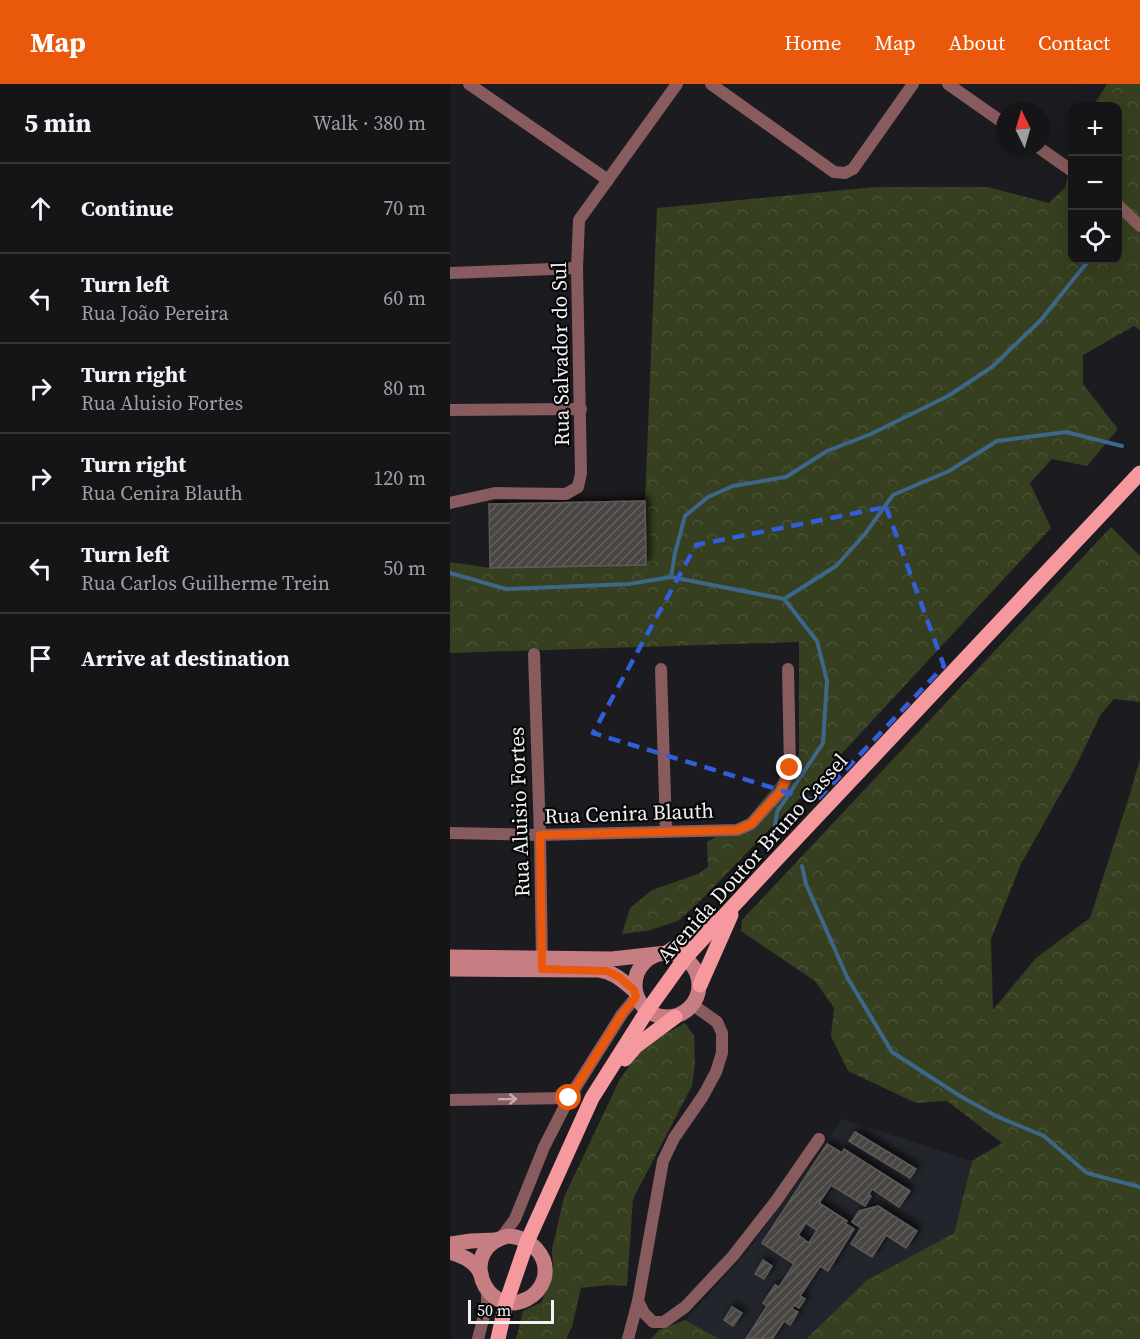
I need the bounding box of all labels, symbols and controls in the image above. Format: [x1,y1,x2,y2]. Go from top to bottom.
text: Map [30,23,86,61]
text: Home [784,28,842,57]
text: Map [875,28,916,57]
text: About [949,28,1005,57]
text: Contact [1038,28,1110,57]
north arrow [996,102,1050,156]
map controls [1068,102,1122,264]
button: + [1068,102,1122,156]
text: 5 min [24,105,91,141]
text: Walk · 380 m [313,109,426,137]
button: − [1068,156,1122,210]
icon: ahead [24,192,57,225]
text: Continue [81,193,174,223]
text: 70 m [383,194,426,222]
button: locate [1068,210,1122,264]
street label: Rua Salvador do Sul [544,262,576,446]
text: Turn left [81,269,169,299]
icon: left [24,282,57,315]
text: 60 m [383,284,426,312]
text: Rua João Pereira [81,299,229,327]
text: Turn right [81,359,186,389]
icon: right [24,372,57,405]
text: 80 m [383,374,426,402]
text: Rua Aluisio Fortes [81,389,243,417]
text: Turn right [81,449,186,479]
icon: right [24,462,57,495]
text: 120 m [373,464,426,492]
text: Rua Cenira Blauth [81,479,243,507]
text: Turn left [81,539,169,569]
icon: left [24,552,57,585]
text: 50 m [383,554,426,582]
text: Rua Carlos Guilherme Trein [81,569,330,597]
icon: arrive [24,642,57,675]
text: Arrive at destination [81,643,290,673]
street label: Rua Aluisio Fortes [502,726,536,898]
street label: Avenida Doutor Bruno Cassel [650,747,854,969]
route end [776,754,802,780]
street label: Rua Cenira Blauth [544,796,714,830]
route start [555,1084,581,1110]
one-way arrow [498,1093,518,1105]
scale bar [468,1297,554,1324]
text: 50 m [477,1299,511,1321]

